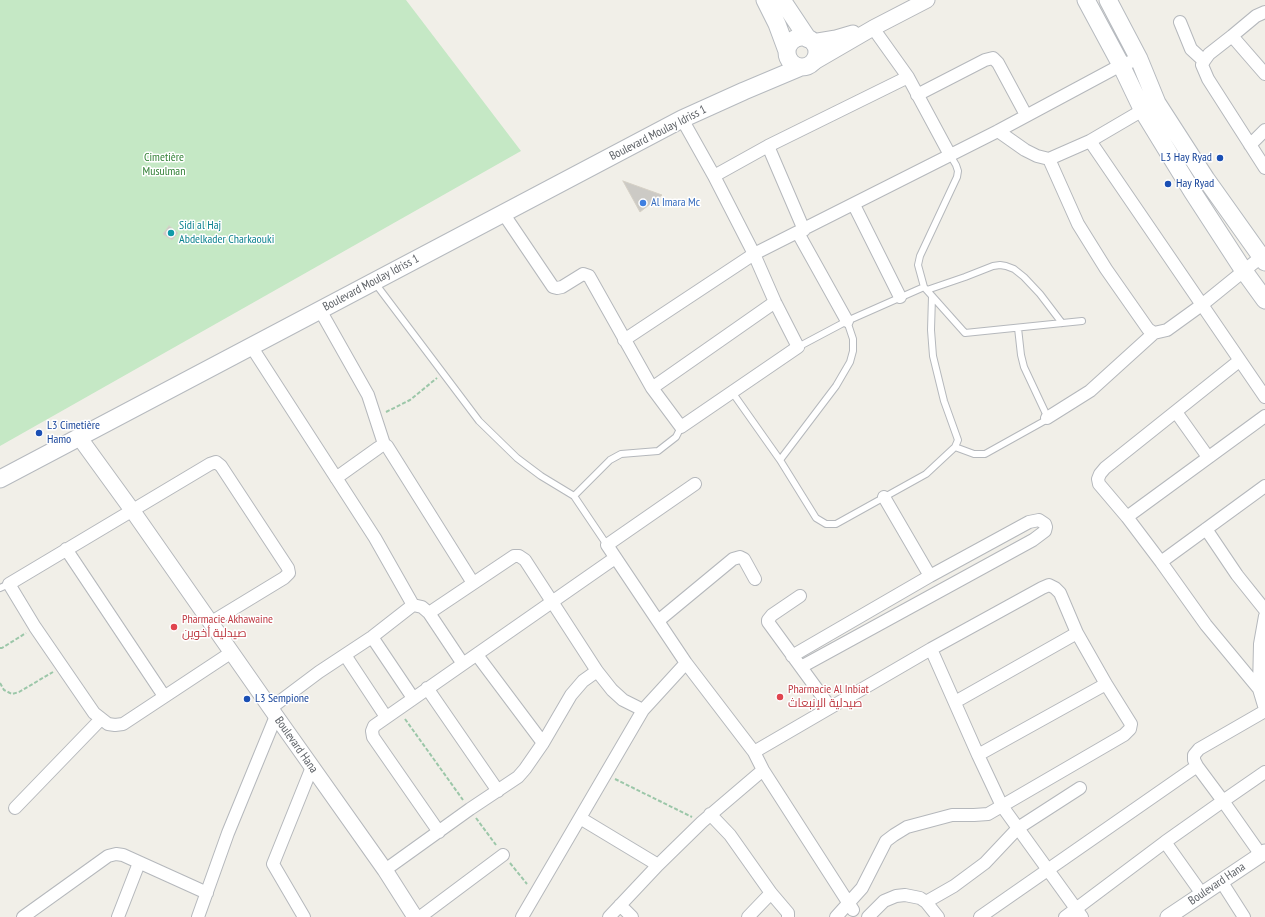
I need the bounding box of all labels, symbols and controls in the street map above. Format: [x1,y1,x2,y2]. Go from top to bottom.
street label: Boulevard Moulay Idriss 1 [607,102,709,164]
park label: Cimetière Musulman [143,151,185,179]
place label: L3 Hay Ryad [1161,151,1212,165]
marker: L3 Hay Ryad [1215,153,1225,163]
place label: Hay Ryad [1176,177,1214,191]
marker: Hay Ryad [1163,179,1173,189]
place label: Al Imara Mc [651,196,700,210]
marker: Al Imara Mc [638,198,648,208]
place label: Sidi al Haj Abdelkader Charkaouki [179,219,274,247]
marker: Sidi al Haj Abdelkader Charkaouki [166,228,176,238]
street label: Boulevard Moulay Idriss 1 [321,252,421,314]
place label: L3 Cimetière Hamo [47,419,100,447]
marker: L3 Cimetière Hamo [34,428,44,438]
place label: Pharmacie Akhawaine صيدلية أخوين [182,613,273,641]
marker: Pharmacie Akhawaine صيدلية أخوين [169,622,179,632]
place label: Pharmacie Al Inbiat صيدلية الإنبعاث [788,683,869,711]
place label: L3 Sempione [255,692,309,706]
marker: Pharmacie Al Inbiat صيدلية الإنبعاث [775,692,785,702]
marker: L3 Sempione [242,694,252,704]
street label: Boulevard Hana [271,714,321,776]
street label: Boulevard Hana [1186,860,1248,908]

